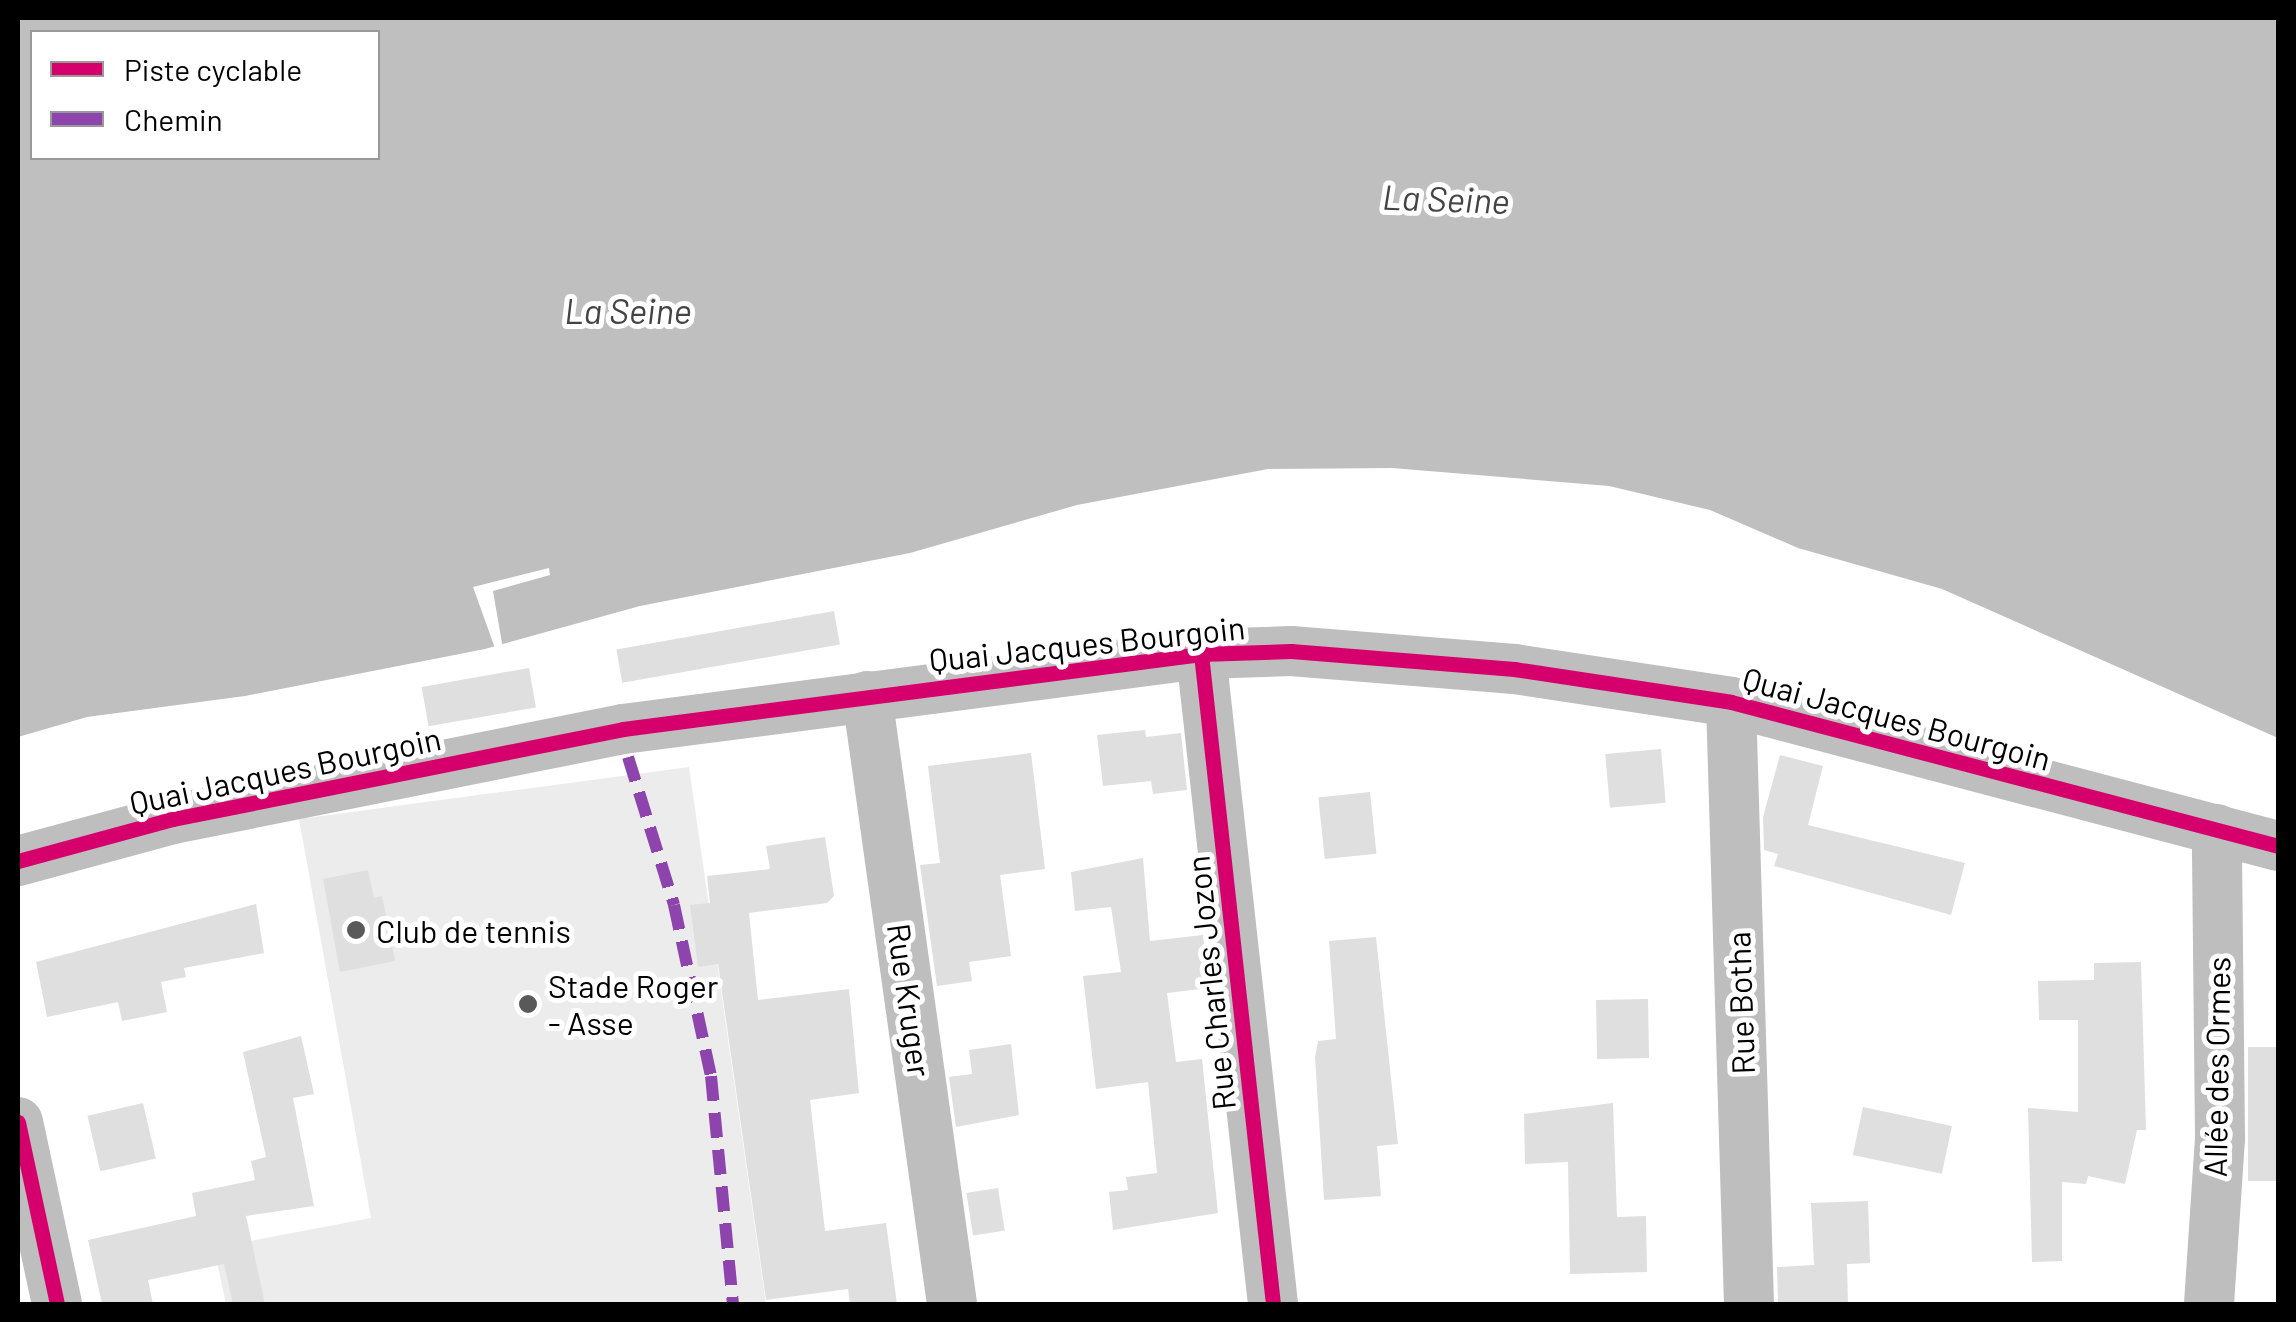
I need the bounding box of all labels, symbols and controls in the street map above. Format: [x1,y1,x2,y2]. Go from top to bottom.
legend [30,30,380,160]
text: Piste cyclable [124,51,302,87]
text: Chemin [124,101,223,137]
water label: La Seine [1382,175,1510,221]
water label: La Seine [564,289,692,331]
street label: Quai Jacques Bourgoin [927,607,1247,679]
street label: Quai Jacques Bourgoin [1739,658,2055,778]
street label: Quai Jacques Bourgoin [126,718,444,822]
street label: Rue Charles Jozon [1178,854,1242,1112]
place label: Club de tennis [376,911,571,949]
marker: Club de tennis [345,919,367,941]
street label: Rue Kruger [880,921,940,1079]
street label: Rue Botha [1718,931,1762,1075]
street label: Allée des Ormes [2195,956,2237,1178]
place label: Stade Roger - Asse [548,967,718,1042]
marker: Stade Roger - Asse [517,993,539,1015]

